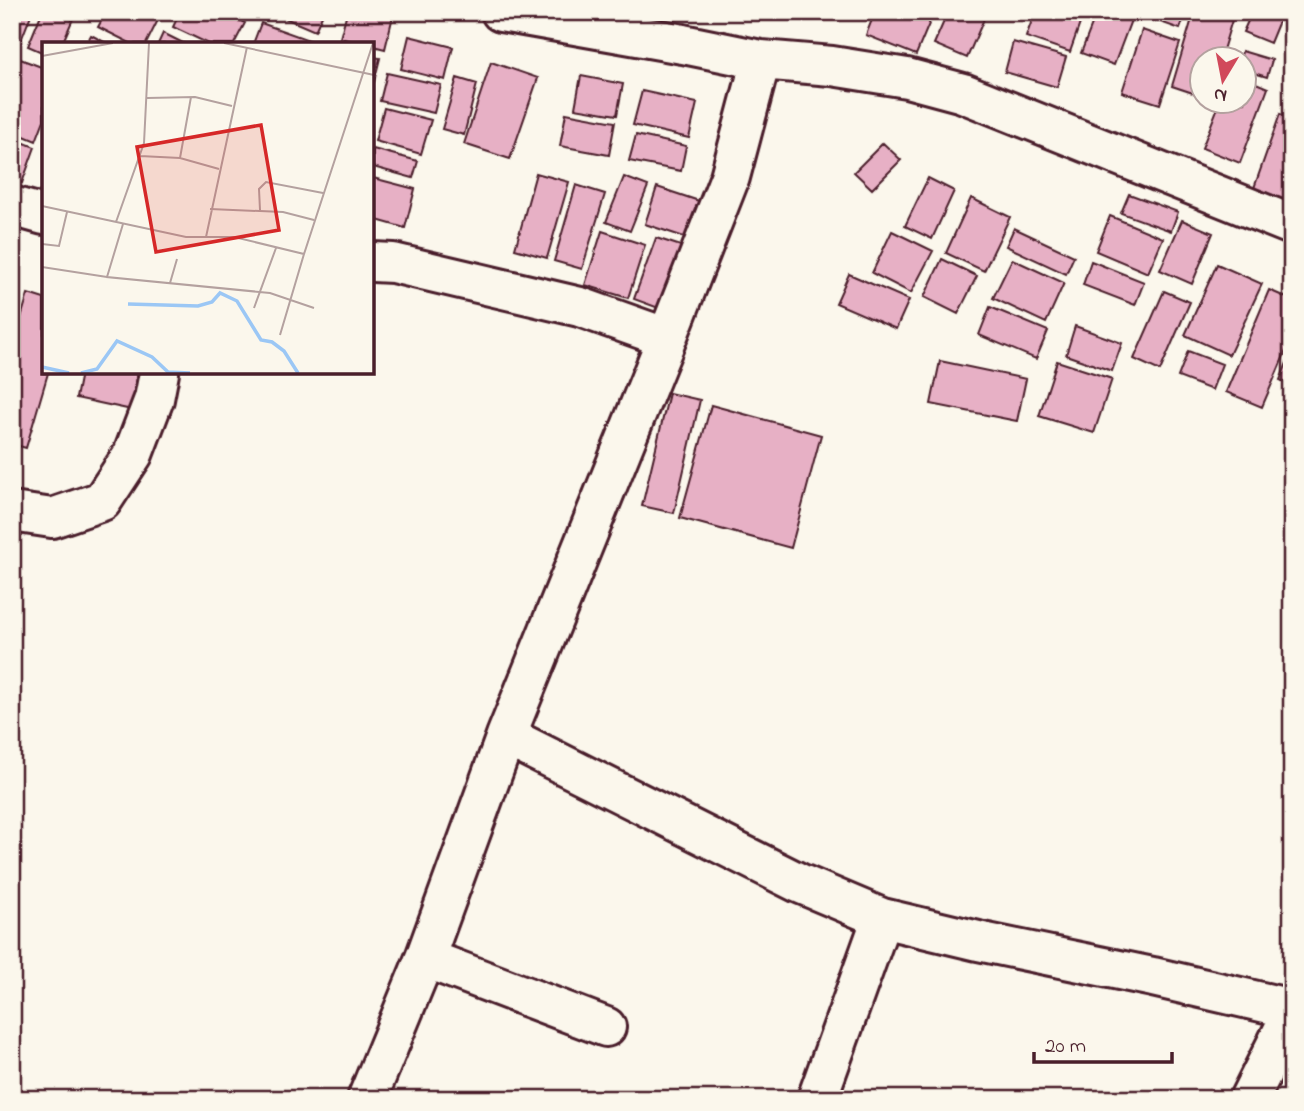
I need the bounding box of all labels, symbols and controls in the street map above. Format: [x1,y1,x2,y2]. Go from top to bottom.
inset map [42,42,374,374]
north arrow [1188,46,1258,116]
text: N [1212,80,1229,109]
scale bar [1034,1020,1173,1064]
text: 20 m [1045,1032,1086,1062]

